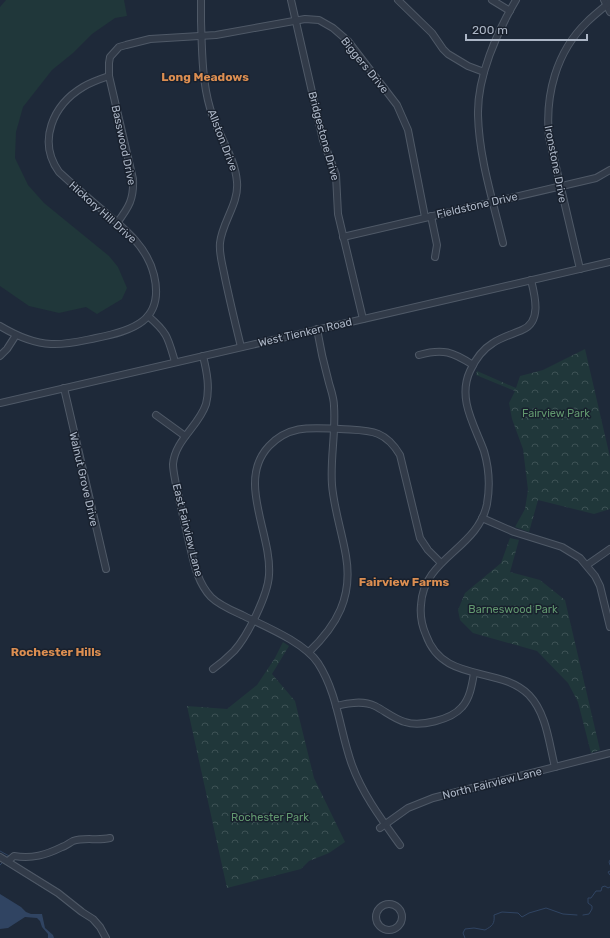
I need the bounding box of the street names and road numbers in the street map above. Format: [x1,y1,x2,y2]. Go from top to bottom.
street label: Biggers Drive [338,35,391,96]
street label: Bridgestone Drive [305,90,342,182]
street label: Basswood Drive [109,104,138,186]
street label: Allston Drive [205,108,240,173]
street label: Ironstone Drive [542,124,569,204]
street label: Hickory Hill Drive [66,179,139,246]
street label: Fieldstone Drive [435,190,519,221]
street label: West Tienken Road [257,315,353,350]
street label: Walnut Grove Drive [66,431,101,528]
street label: East Fairview Lane [170,482,205,578]
street label: North Fairview Lane [441,765,543,802]

